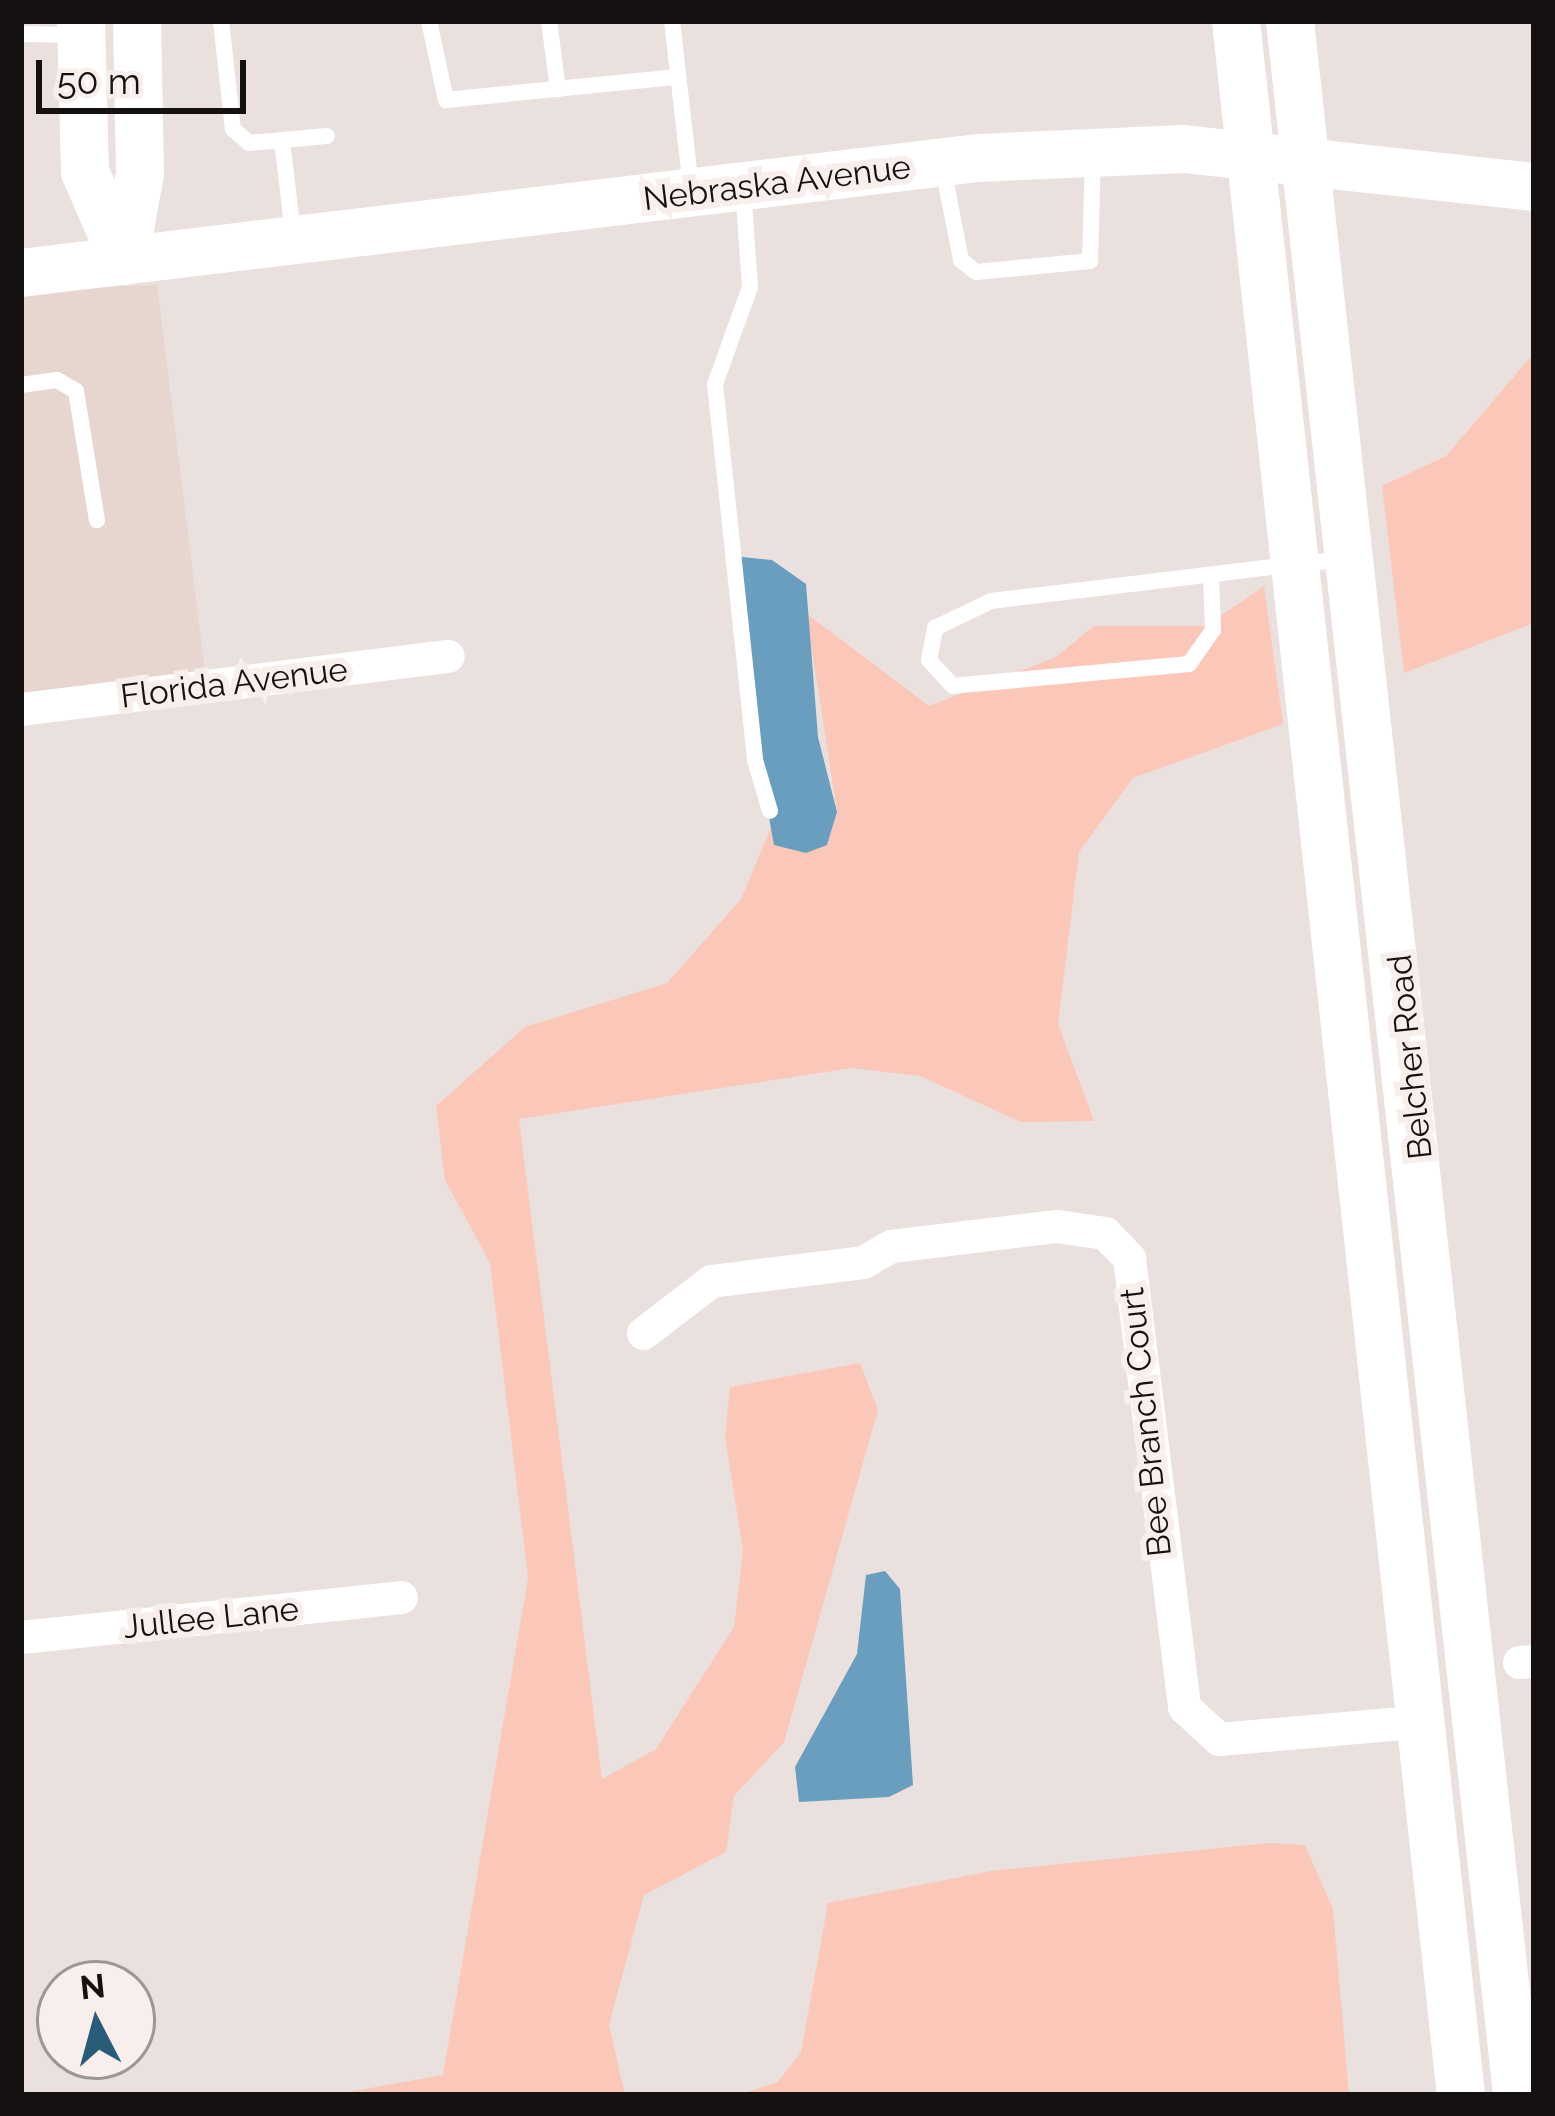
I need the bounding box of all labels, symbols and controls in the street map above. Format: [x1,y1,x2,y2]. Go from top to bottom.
scale bar [42,36,252,110]
text: 50 m [57,60,141,102]
street label: Nebraska Avenue [641,147,913,219]
street label: Florida Avenue [118,649,350,717]
street label: Belcher Road [1380,952,1440,1162]
street label: Bee Branch Court [1112,1286,1180,1558]
street label: Jullee Lane [121,1589,301,1647]
north arrow [36,1960,156,2080]
text: N [78,1966,107,2007]

